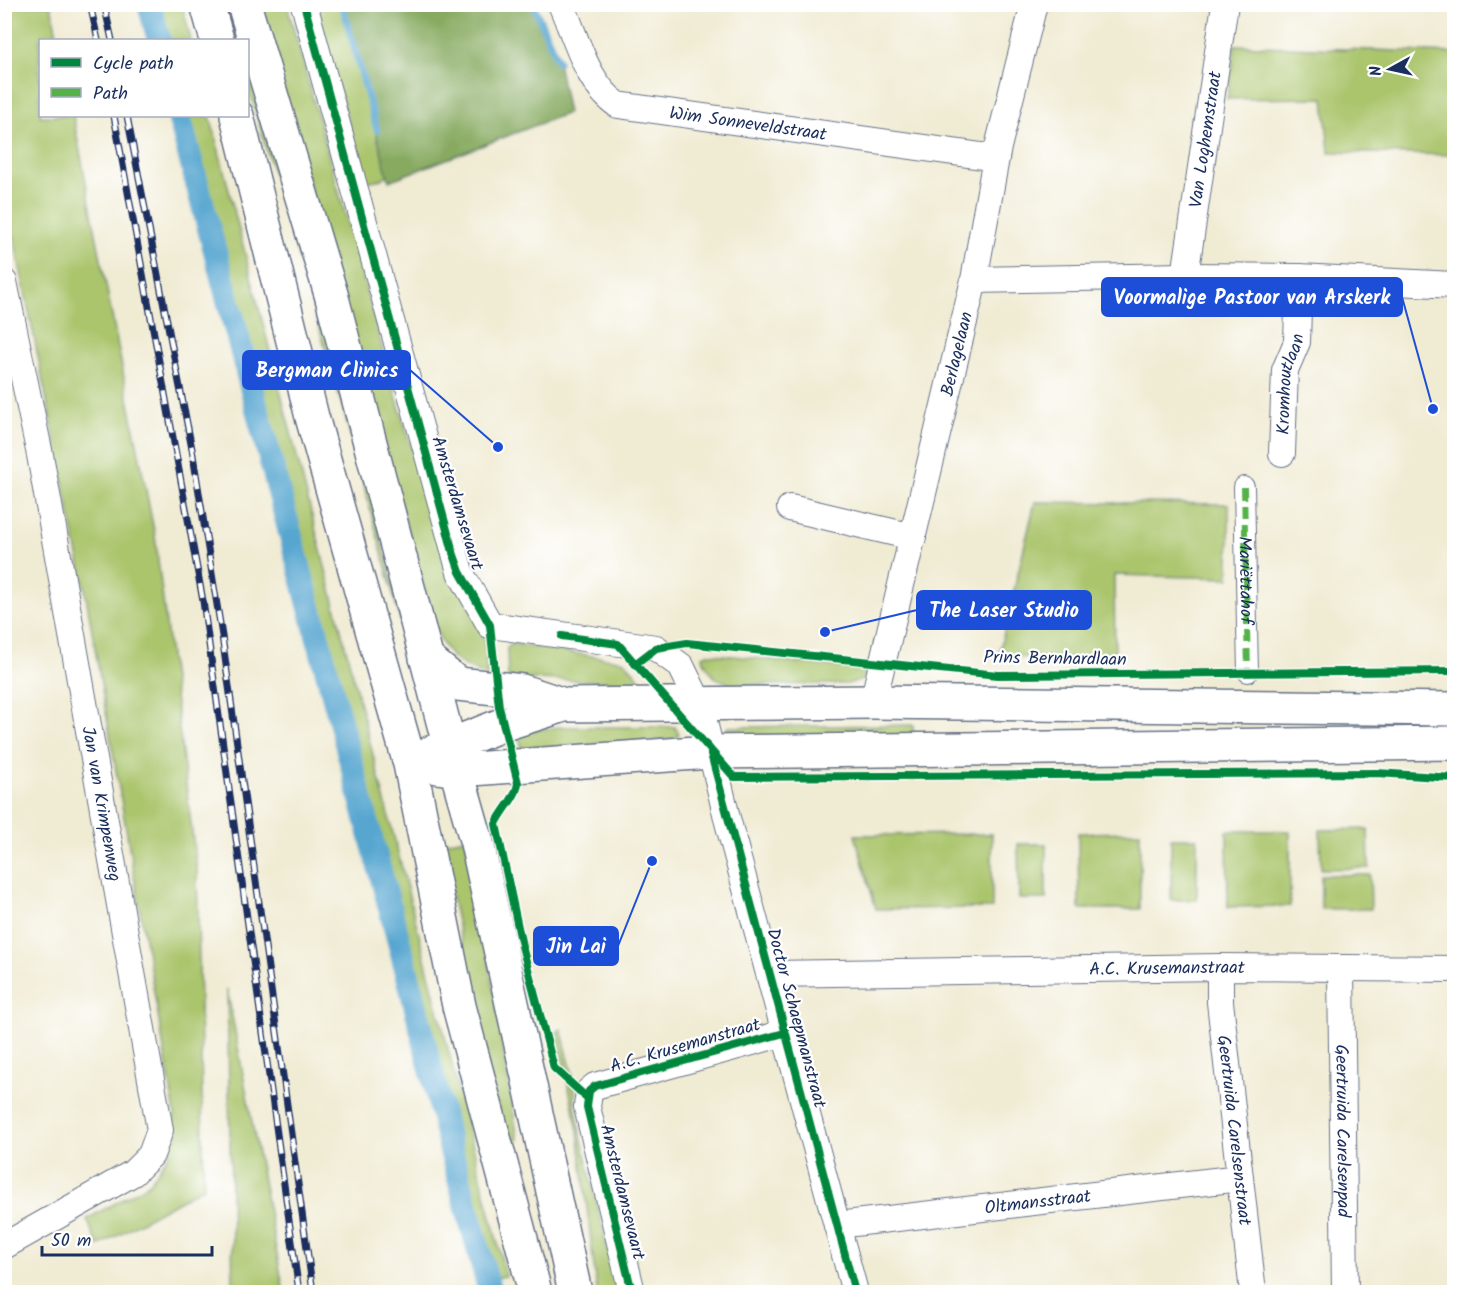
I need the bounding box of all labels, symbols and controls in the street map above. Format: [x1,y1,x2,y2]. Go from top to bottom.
legend [39,39,249,117]
north arrow [1360,39,1420,99]
text: Cycle path [93,50,174,79]
text: N [1364,64,1390,78]
street label: Van Loghemstraat [1182,68,1231,210]
text: Path [93,80,128,109]
street label: Wim Sonneveldstraat [667,99,829,150]
callout: Voormalige Pastoor van Arskerk [1102,278,1402,316]
text: Voormalige Pastoor van Arskerk [1114,283,1391,315]
street label: Berlagelaan [934,309,982,399]
street label: Kromhoutlaan [1270,333,1313,435]
callout: Bergman Clinics [243,351,410,389]
text: Bergman Clinics [256,356,399,388]
street label: Amsterdamsevaart [422,433,491,575]
street label: Mariëttahof [1229,536,1260,626]
callout: The Laser Studio [917,591,1091,629]
text: The Laser Studio [929,596,1079,628]
street label: Prins Bernhardlaan [983,644,1127,675]
street label: Jan van Krimpenweg [73,724,129,884]
street label: Doctor Schaepmanstraat [758,925,834,1113]
callout: Jin Lai [534,927,618,965]
text: Jin Lai [546,932,607,964]
street label: A.C. Krusemanstraat [1089,954,1246,985]
street label: A.C. Krusemanstraat [607,1011,765,1082]
street label: Geertruida Carelsenstraat [1208,1034,1258,1228]
street label: Geertruida Carelsenpad [1326,1044,1357,1219]
street label: Amsterdamsevaart [591,1121,653,1264]
street label: Oltmansstraat [983,1182,1094,1224]
scale bar [42,1219,212,1257]
text: 50 m [51,1227,91,1256]

